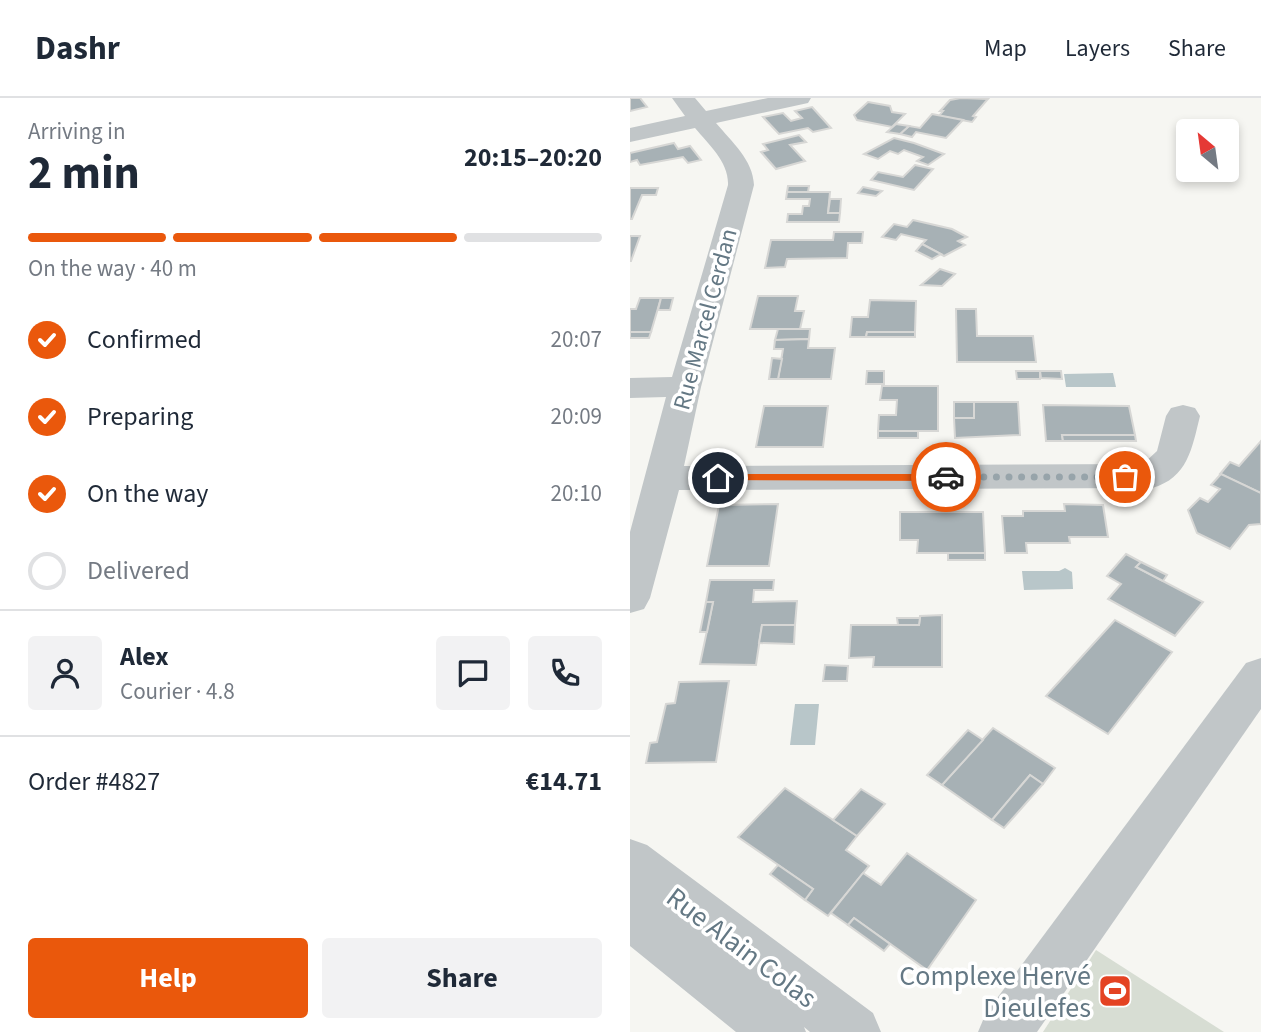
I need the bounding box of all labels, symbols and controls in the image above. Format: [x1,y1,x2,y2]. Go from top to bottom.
text: Dashr [35,25,120,72]
text: Map [984,31,1027,66]
text: Layers [1065,31,1130,66]
text: Share [1168,31,1226,66]
text: Arriving in [28,115,126,148]
north arrow [1176,119,1239,182]
map controls [1176,119,1239,182]
text: 20:15–20:20 [464,139,602,176]
text: 2 min [28,141,140,206]
street label: Rue Marcel Cerdan [664,224,747,414]
text: On the way · 40 m [28,252,197,285]
icon: check [28,321,66,359]
text: Confirmed [87,321,202,358]
text: 20:07 [551,323,602,356]
icon: check [28,398,66,436]
text: Preparing [87,398,193,435]
text: 20:09 [551,400,602,433]
courier [911,442,981,512]
pin [1095,447,1155,507]
pin [688,448,748,508]
icon: car [927,458,965,496]
icon: bag [1106,458,1144,496]
icon: home [699,459,737,497]
icon: check [28,475,66,513]
text: On the way [87,475,208,512]
text: 20:10 [551,477,602,510]
text: Delivered [87,552,190,589]
button: person [28,636,102,710]
button: chat [436,636,510,710]
button: phone [528,636,602,710]
text: Alex [120,638,169,675]
text: Courier · 4.8 [120,675,235,708]
text: Order #4827 [28,763,160,800]
text: €14.71 [526,763,602,800]
street label: Rue Alain Colas [658,878,825,1018]
button: Help [28,938,308,1018]
button: Share [322,938,602,1018]
place label: Complexe Hervé Dieulefes [899,956,1091,1028]
sports icon: Complexe Hervé Dieulefes [1096,972,1134,1010]

